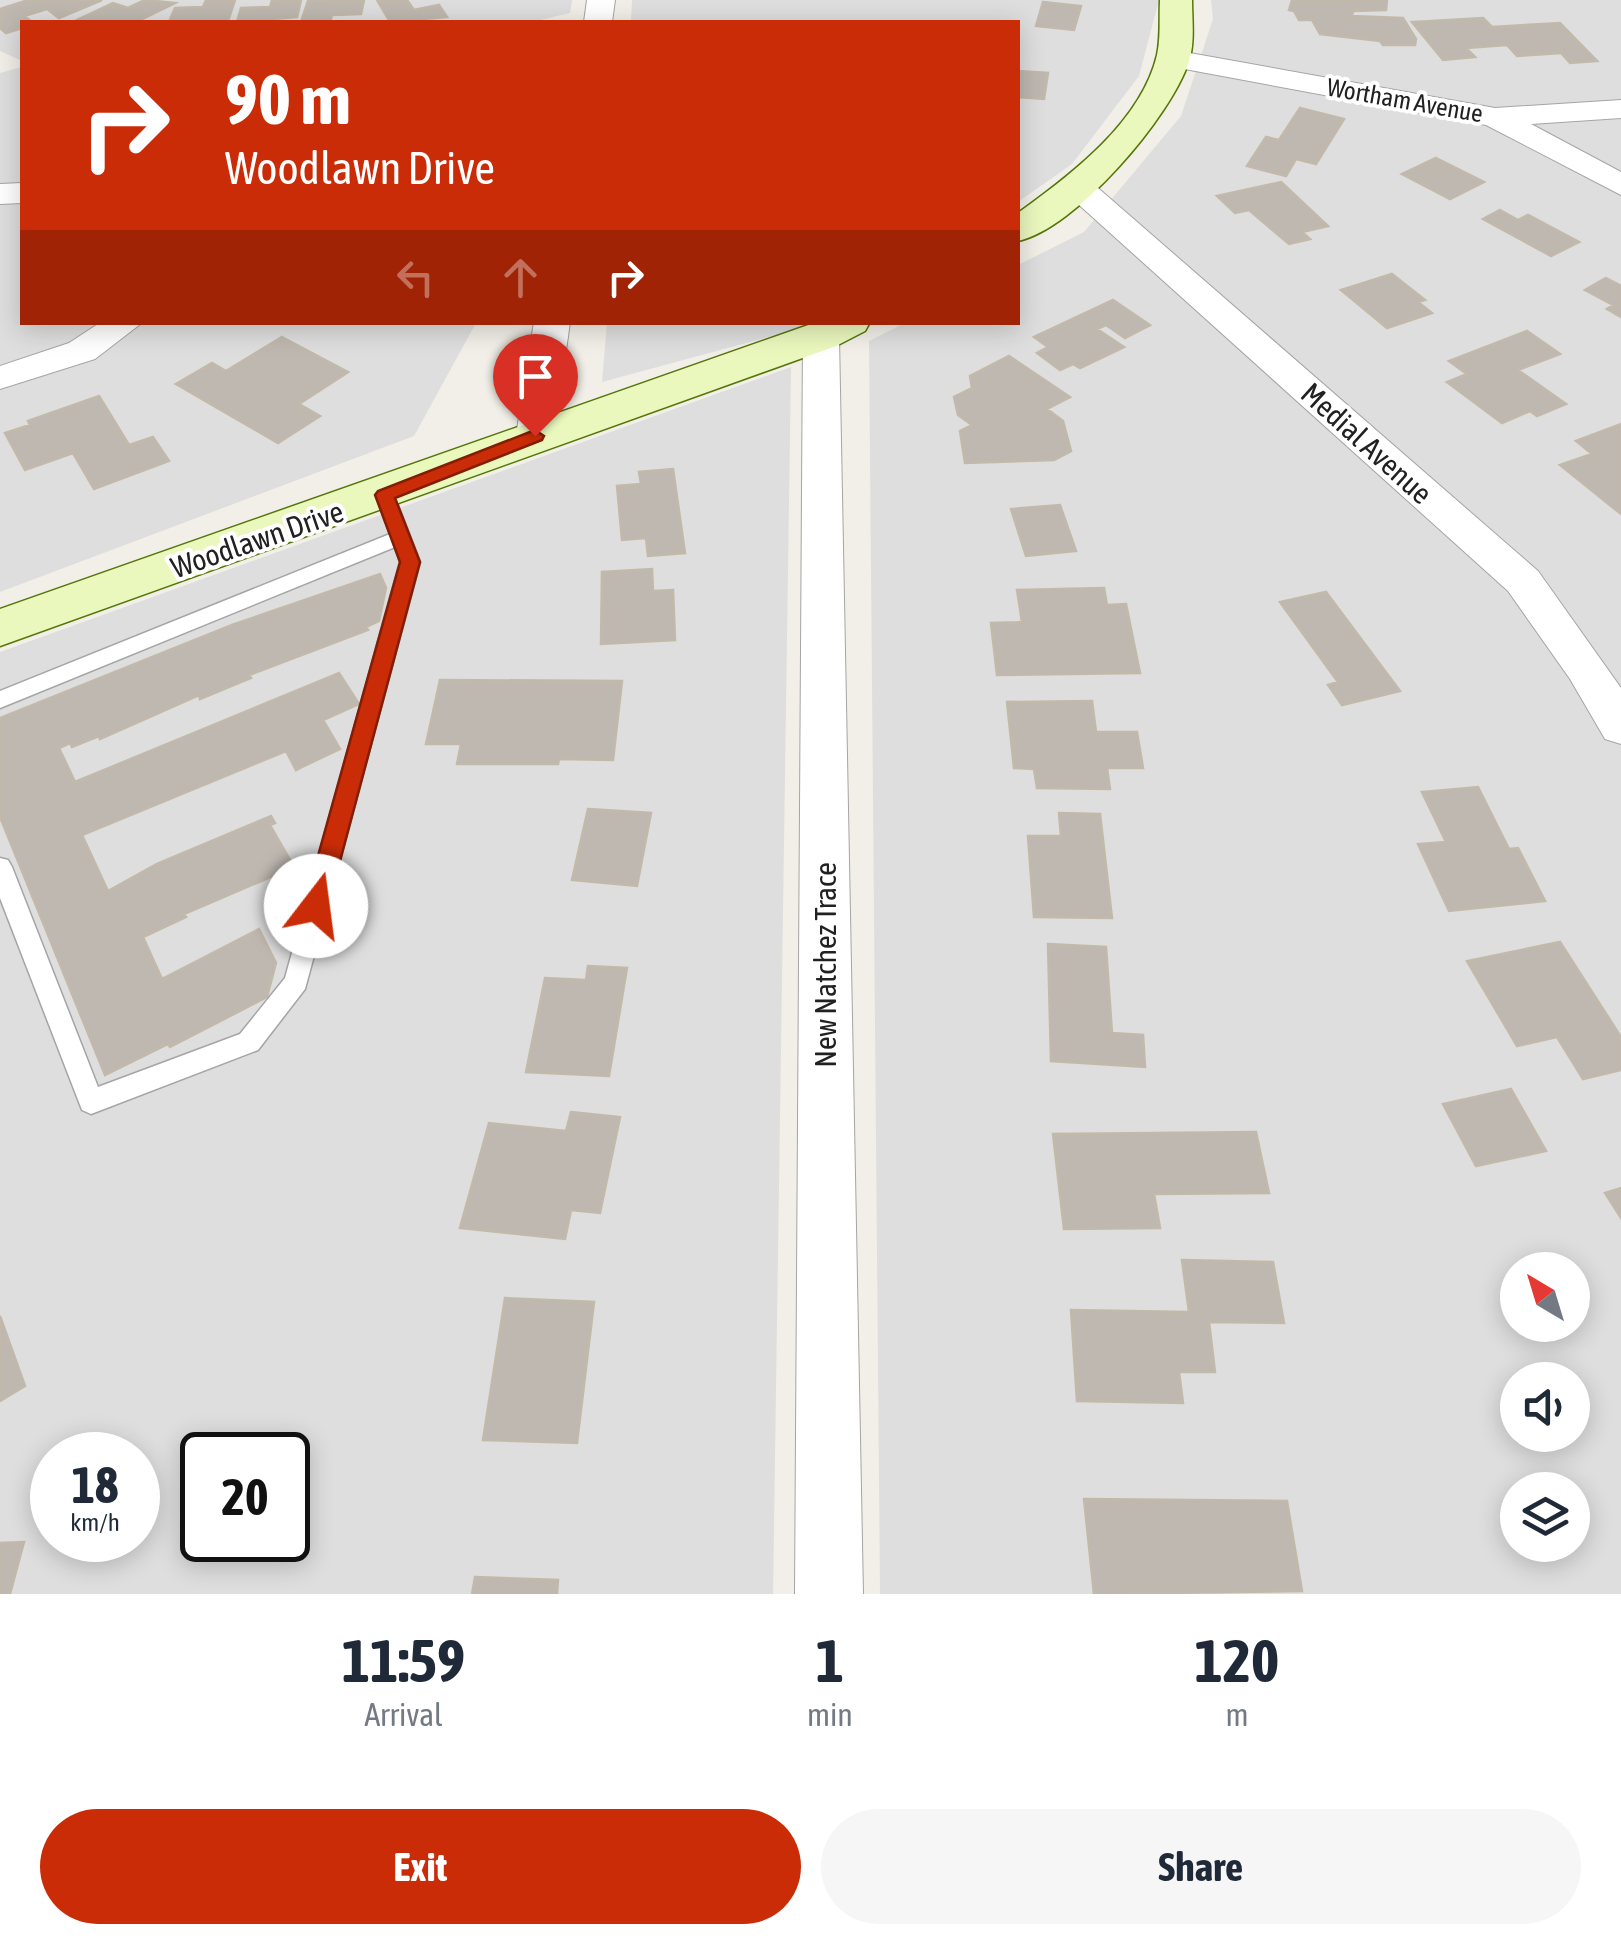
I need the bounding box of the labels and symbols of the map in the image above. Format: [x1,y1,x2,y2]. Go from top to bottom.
street label: Wortham Avenue [1325,73,1485,127]
pin [493,334,578,437]
street label: Medial Avenue [1295,376,1439,510]
street label: Woodlawn Drive [166,494,348,584]
position arrow [264,854,368,958]
street label: New Natchez Trace [808,862,842,1068]
north arrow [1500,1252,1590,1342]
speed limit sign: 20 [180,1432,310,1562]

